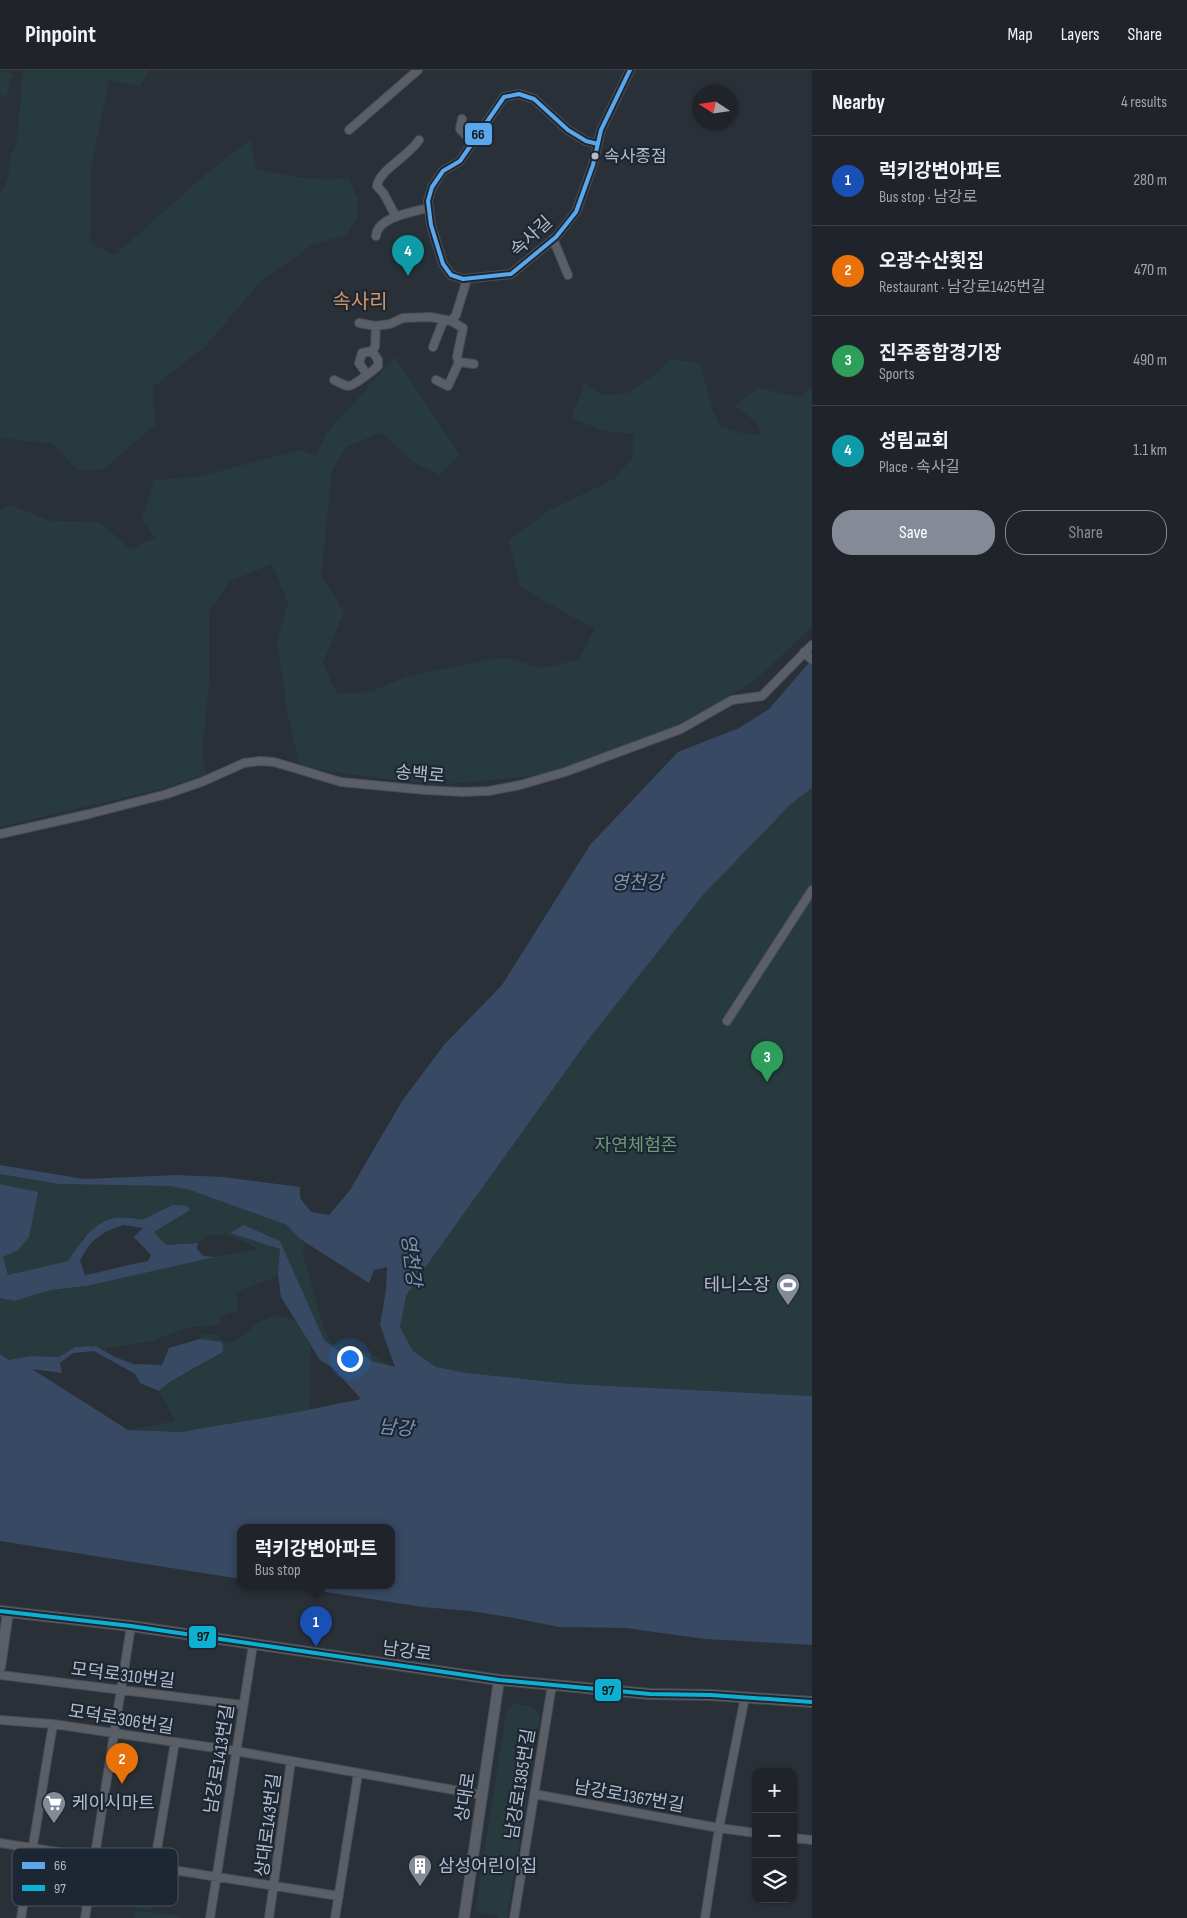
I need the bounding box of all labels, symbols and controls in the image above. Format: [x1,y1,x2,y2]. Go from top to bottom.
text: Pinpoint [25,20,96,49]
text: Map [1008,24,1033,45]
text: Layers [1061,24,1100,45]
text: Share [1128,24,1162,45]
north arrow [692,85,737,130]
text: Nearby [832,90,885,115]
text: 4 results [1121,93,1167,112]
line badge: 66 [464,122,493,146]
text: 66 [471,126,485,143]
place label: 속사종점 [604,147,667,167]
marker: 속사종점 [590,151,600,161]
text: 럭키강변아파트 [879,160,1001,183]
text: 1 [845,171,851,190]
text: 280 m [1133,171,1167,190]
text: Bus stop · 남강로 [879,188,977,207]
street label: 속사길 [506,212,557,261]
pin: 4 [392,235,424,276]
text: 오광수산횟집 [879,250,984,273]
text: 2 [844,261,852,280]
text: 470 m [1134,261,1167,280]
text: Restaurant · 남강로1425번길 [879,278,1046,297]
district label: 속사리 [332,290,388,314]
text: 진주종합경기장 [879,342,1001,365]
text: 3 [844,351,852,370]
text: 490 m [1133,351,1167,370]
text: Sports [879,365,914,384]
text: 성림교회 [879,430,949,453]
text: 4 [844,441,852,460]
text: 1.1 km [1133,441,1167,460]
text: Place · 속사길 [879,458,960,477]
button: Save [832,510,995,555]
button: Share [1005,510,1167,555]
street label: 송백로 [394,762,446,787]
water label: 영천강 [611,872,666,895]
pin: 3 [751,1041,783,1082]
park label: 자연체험존 [595,1135,677,1156]
water label: 영천강 [396,1233,425,1290]
sports icon: 테니스장 [775,1272,801,1306]
place label: 테니스장 [704,1275,770,1296]
your location [337,1346,363,1372]
water label: 남강 [377,1416,417,1442]
popup [237,1524,395,1589]
text: 럭키강변아파트 [255,1538,377,1561]
text: Bus stop [255,1561,301,1580]
pin: 1 [300,1606,332,1647]
line badge: 97 [188,1625,217,1649]
text: 97 [197,1628,210,1645]
street label: 남강로 [381,1638,433,1665]
street label: 모덕로310번길 [70,1659,176,1692]
line badge: 97 [594,1678,622,1702]
text: 97 [602,1682,615,1699]
street label: 모덕로306번길 [67,1701,175,1738]
street label: 남강로1413번길 [200,1703,239,1815]
street label: 남강로1385번길 [501,1727,540,1841]
pin: 2 [106,1743,138,1784]
map controls [752,1768,797,1903]
button: + [752,1768,797,1813]
street label: 상대로 [451,1771,480,1823]
street label: 상대로143번길 [252,1772,285,1878]
street label: 남강로1367번길 [572,1776,686,1817]
supermarket icon: 케이시마트 [41,1790,67,1824]
place label: 케이시마트 [72,1793,155,1814]
button: − [752,1813,797,1858]
legend [12,1848,178,1906]
building icon: 삼성어린이집 [407,1853,433,1887]
place label: 삼성어린이집 [438,1856,537,1877]
text: 66 [54,1857,66,1874]
button: layers [752,1858,797,1903]
text: 97 [54,1880,66,1897]

